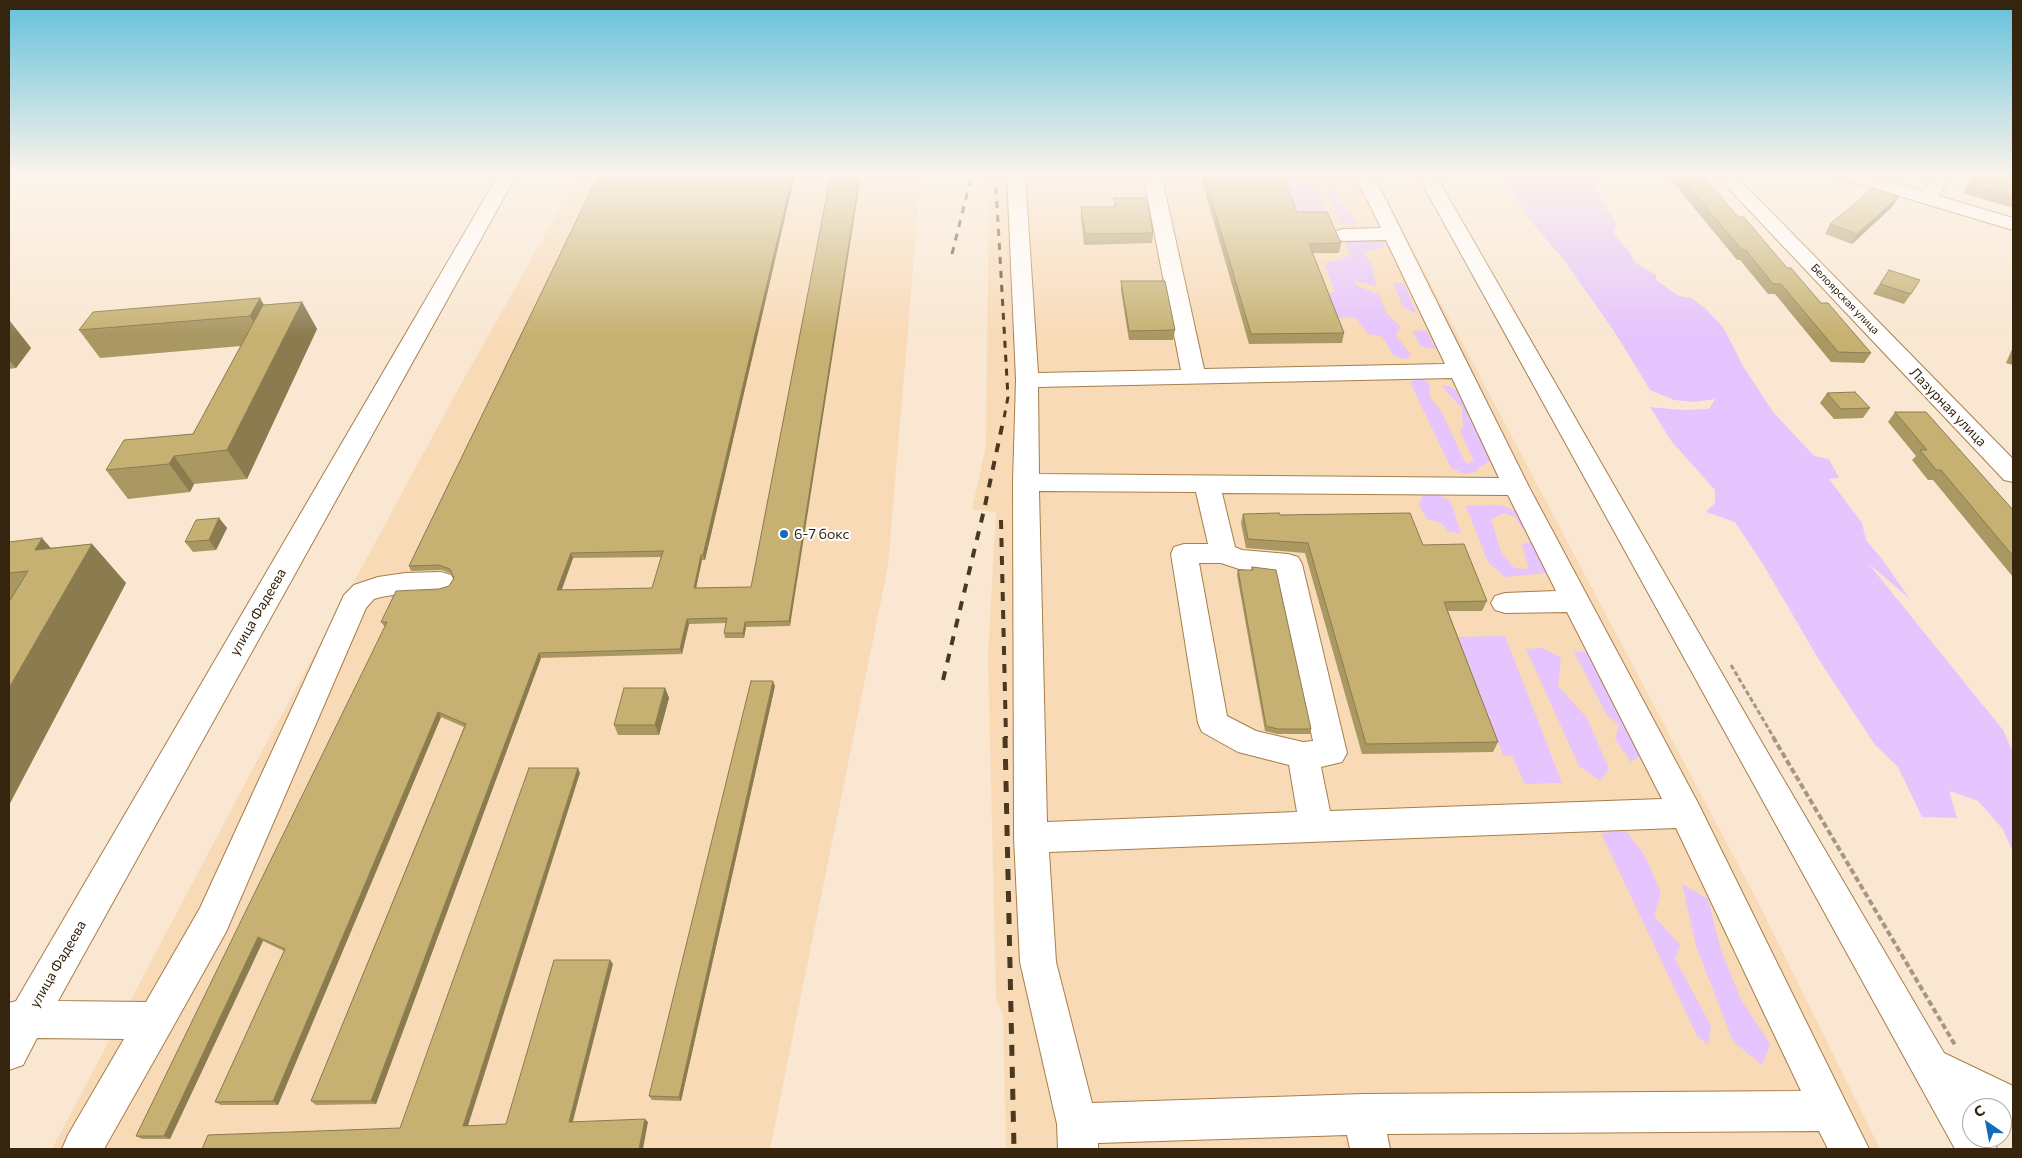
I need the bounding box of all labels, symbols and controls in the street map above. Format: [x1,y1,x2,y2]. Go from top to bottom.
street label: Белоярская улица [1808,261,1882,337]
street label: Лазурная улица [1906,364,1990,450]
place label: 6-7 бокс [794,526,849,542]
marker: 6-7 бокс [778,528,790,540]
street label: улица Фадеева [226,565,290,659]
street label: улица Фадеева [26,917,90,1011]
north arrow [1962,1098,2012,1148]
text: С [1970,1101,1988,1121]

